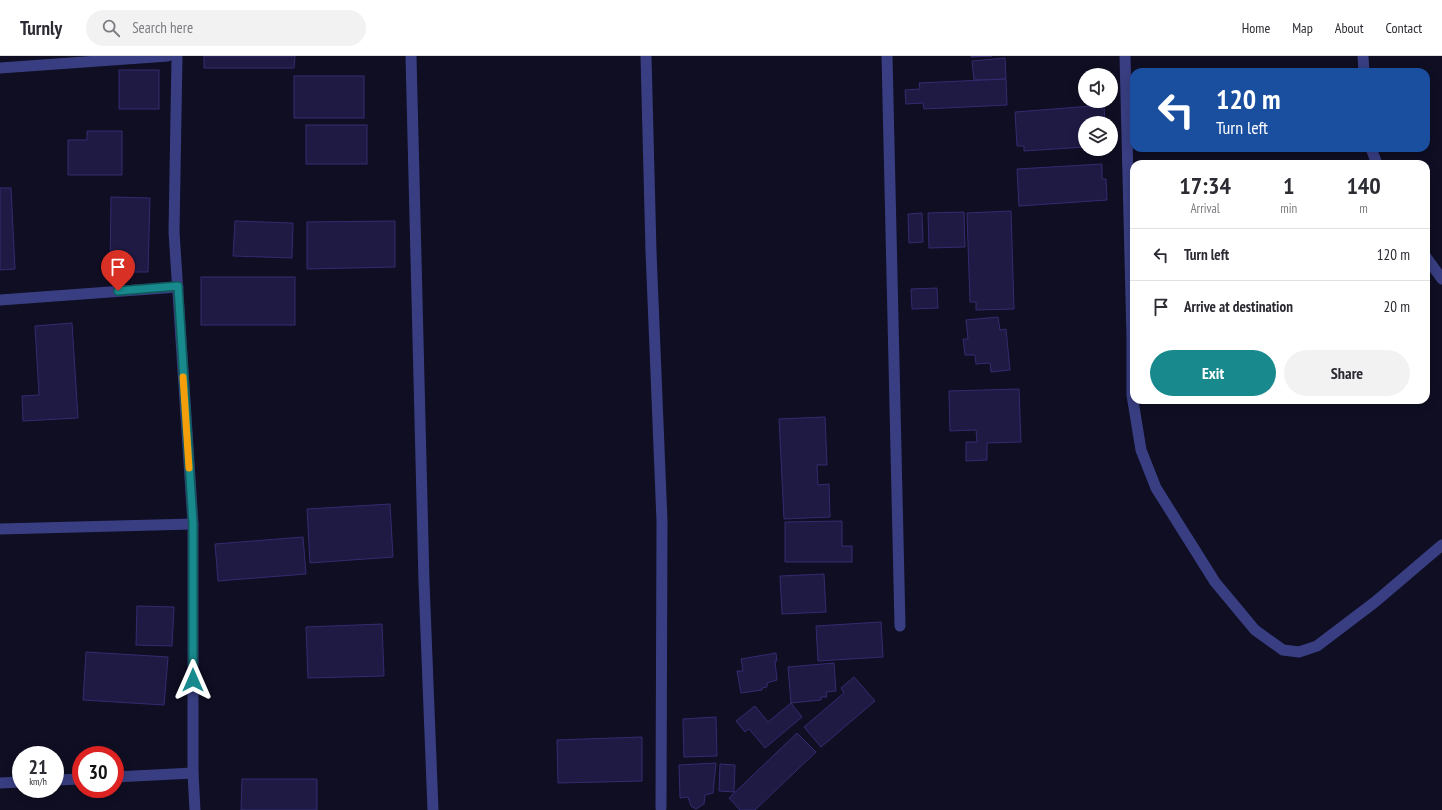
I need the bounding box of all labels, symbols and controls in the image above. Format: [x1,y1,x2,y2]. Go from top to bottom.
search box [86,10,366,46]
text: Turnly [20,16,62,40]
icon: search [100,17,122,39]
text: Search here [132,18,193,37]
text: Home [1242,19,1270,37]
text: Map [1292,19,1313,37]
text: About [1335,19,1364,37]
text: Contact [1386,19,1422,37]
map controls [1078,68,1118,156]
button: sound [1078,68,1118,108]
text: 120 m [1216,80,1280,117]
icon: left [1150,84,1202,136]
button: layers [1078,116,1118,156]
text: Turn left [1216,116,1268,139]
text: 17:34 [1179,170,1231,201]
text: 1 [1283,170,1294,201]
text: 140 [1346,170,1381,201]
text: Arrival [1190,200,1220,217]
text: min [1280,200,1297,217]
text: m [1359,200,1368,217]
icon: left [1150,244,1172,266]
text: Turn left [1184,245,1229,264]
text: 120 m [1377,245,1410,264]
pin [101,250,135,291]
icon: arrive [107,256,129,278]
icon: arrive [1150,296,1172,318]
text: Arrive at destination [1184,297,1293,316]
text: 20 m [1384,297,1410,316]
button: Exit [1150,350,1276,396]
button: Share [1284,350,1410,396]
position arrow [172,659,214,701]
speed limit sign: 30 [72,746,124,798]
text: 21 [28,754,48,780]
text: km/h [29,775,47,788]

